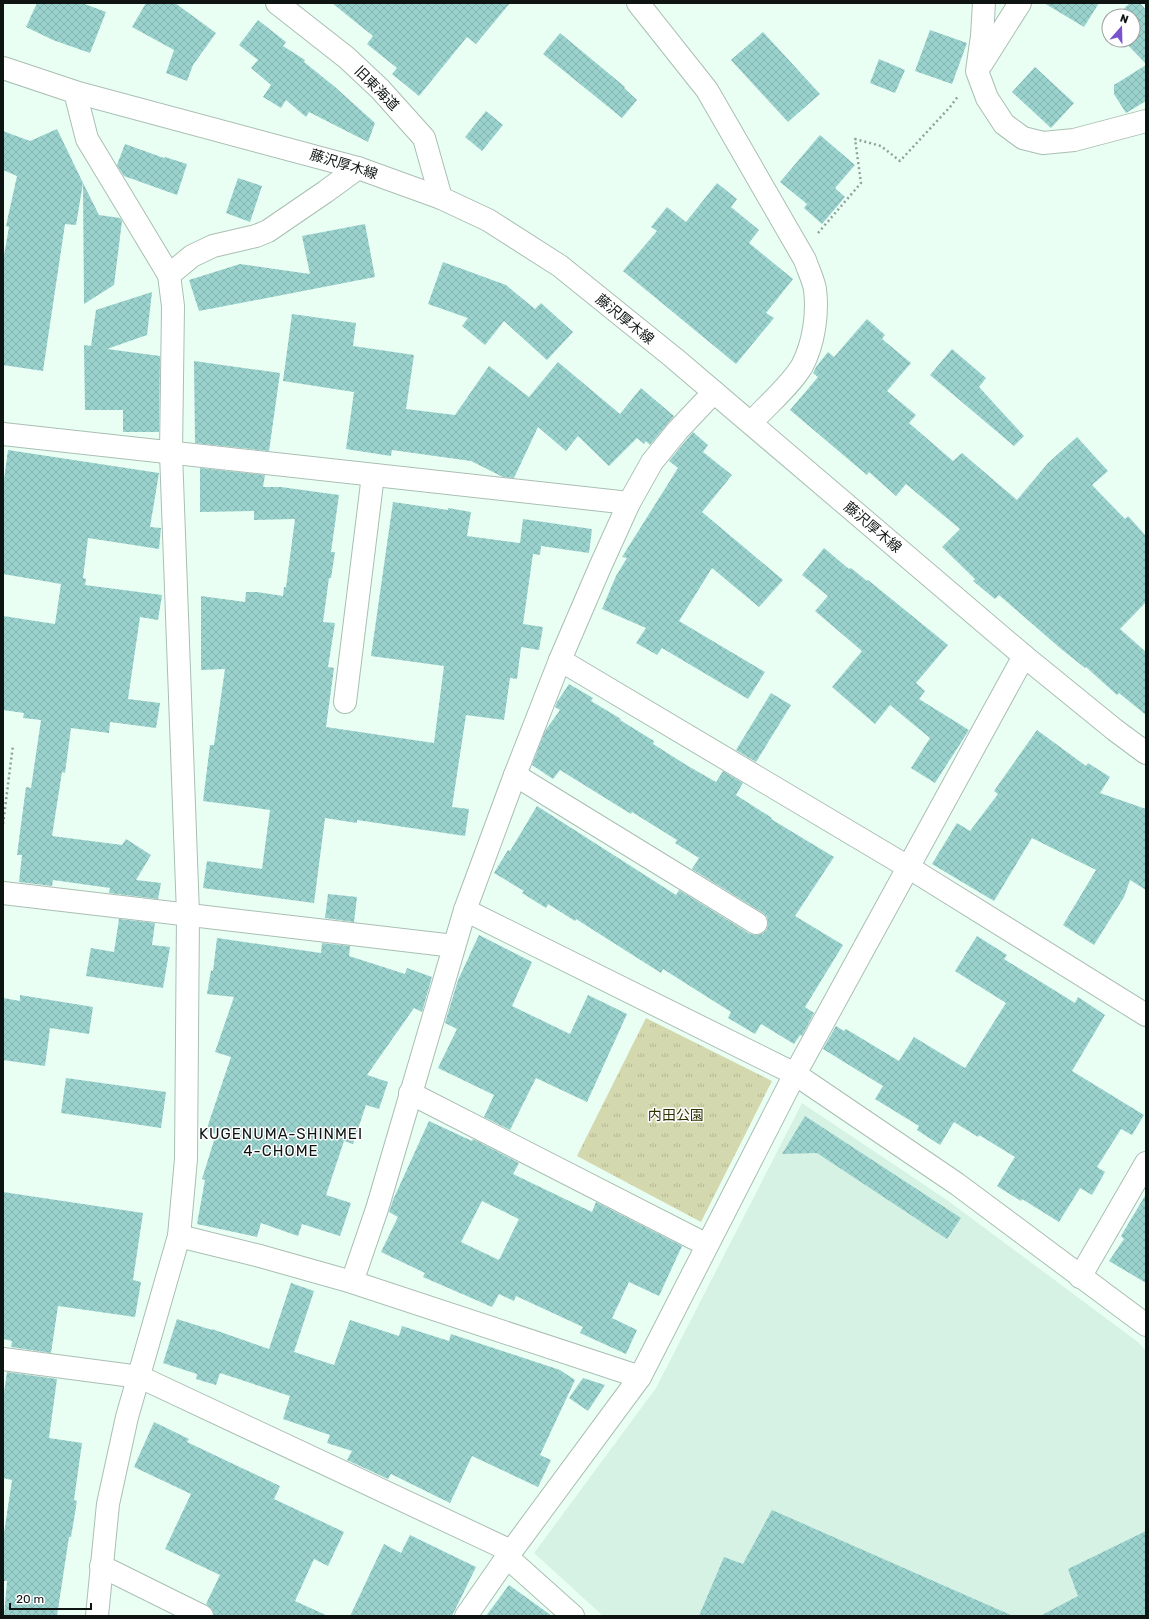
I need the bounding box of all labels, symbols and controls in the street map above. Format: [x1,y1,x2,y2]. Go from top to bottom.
north arrow [1101,8,1141,48]
text: N [1118,12,1130,27]
street label: 旧東海道 [351,63,402,114]
street label: 藤沢厚木線 [308,146,380,183]
street label: 藤沢厚木線 [592,291,657,348]
street label: 藤沢厚木線 [840,498,905,556]
park label: 内田公園 [648,1107,704,1124]
district label: KUGENUMA-SHINMEI 4-CHOME [199,1125,363,1160]
scale bar [10,1585,91,1611]
text: 20 m [16,1592,44,1606]

